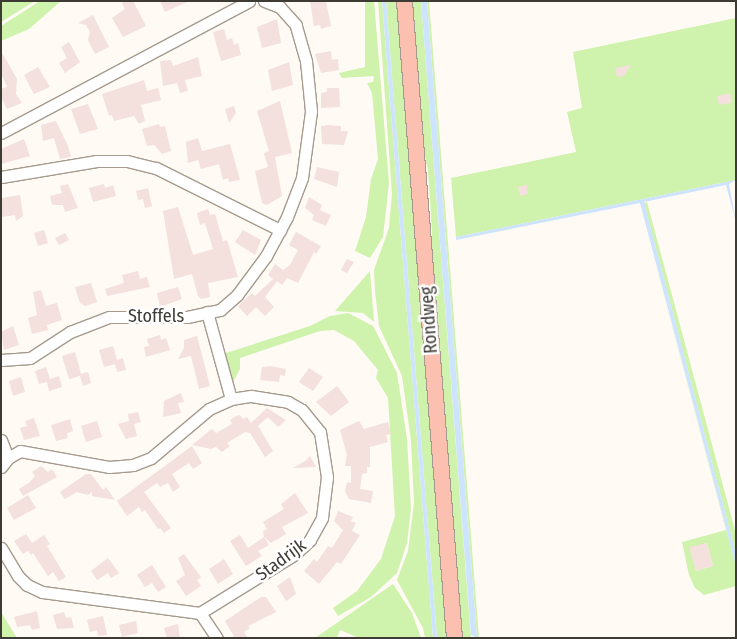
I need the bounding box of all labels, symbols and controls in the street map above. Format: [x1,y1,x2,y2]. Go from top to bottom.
street label: Rondweg [416,286,442,354]
street label: Stoffels [128,305,184,327]
street label: Stadrijk [252,535,310,585]

